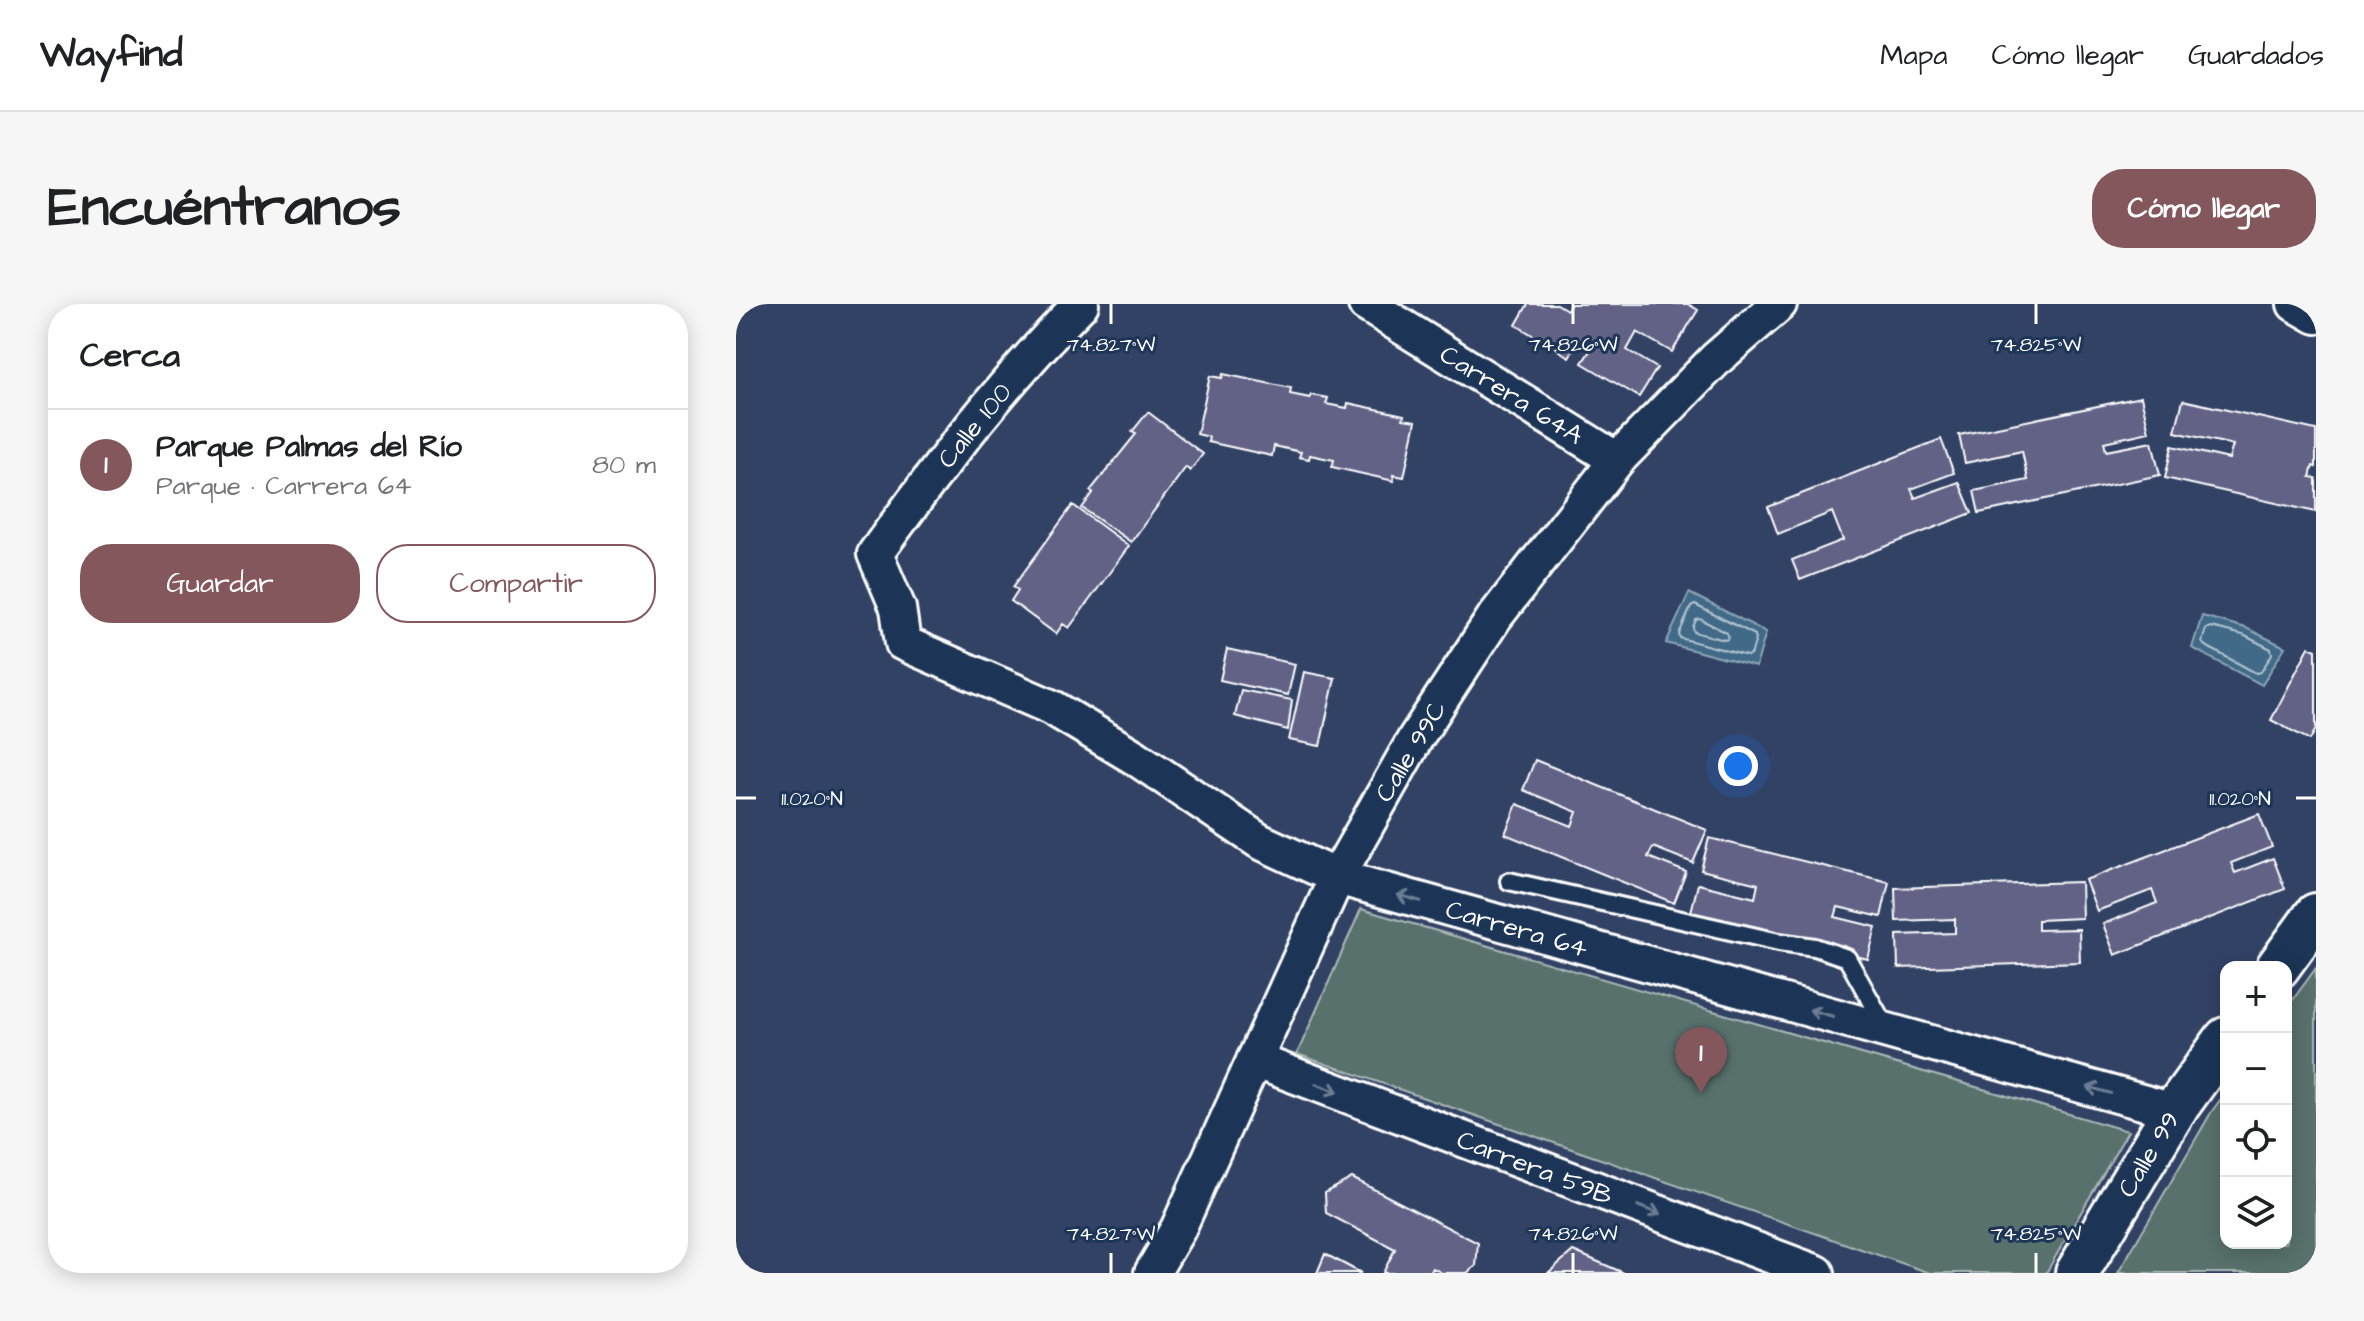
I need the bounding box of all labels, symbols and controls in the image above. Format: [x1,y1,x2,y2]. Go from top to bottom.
text: Wayfind [40,29,183,81]
text: Mapa [1880,36,1948,75]
text: Cómo llegar [1992,36,2144,75]
text: Guardados [2188,36,2324,75]
text: Encuéntranos [48,169,401,247]
button: Cómo llegar [2092,169,2316,248]
text: 74.827°W [1067,331,1156,359]
text: 74.826°W [1529,331,1618,359]
text: 74.825°W [1991,331,2081,359]
text: Cerca [80,332,180,380]
street label: Carrera 64A [1433,336,1590,453]
street label: Calle 100 [929,375,1020,476]
text: Parque Palmas del Río [156,426,462,468]
text: 1 [104,447,108,483]
text: 80 m [592,447,656,483]
text: Parque · Carrera 64 [156,468,412,504]
button: Guardar [80,544,360,623]
button: Compartir [376,544,656,623]
street label: Calle 99C [1367,694,1455,809]
your location [1718,746,1758,786]
text: 11.020°N [781,785,843,813]
text: 11.020°N [2209,785,2271,813]
one-way arrow [1397,889,1423,904]
street label: Carrera 64 [1441,891,1592,967]
map controls [2220,961,2292,1249]
button: + [2220,961,2292,1033]
one-way arrow [1809,1004,1835,1019]
pin: 1 [1675,1027,1727,1093]
button: − [2220,1033,2292,1105]
one-way arrow [1314,1082,1339,1096]
one-way arrow [2086,1082,2112,1097]
street label: Calle 99 [2109,1105,2188,1204]
button: locate [2220,1105,2292,1177]
street label: Carrera 59B [1452,1122,1618,1214]
button: layers [2220,1177,2292,1249]
one-way arrow [1636,1203,1661,1218]
text: 74.827°W [1067,1220,1156,1248]
text: 74.826°W [1529,1220,1618,1248]
text: 74.825°W [1991,1220,2081,1248]

